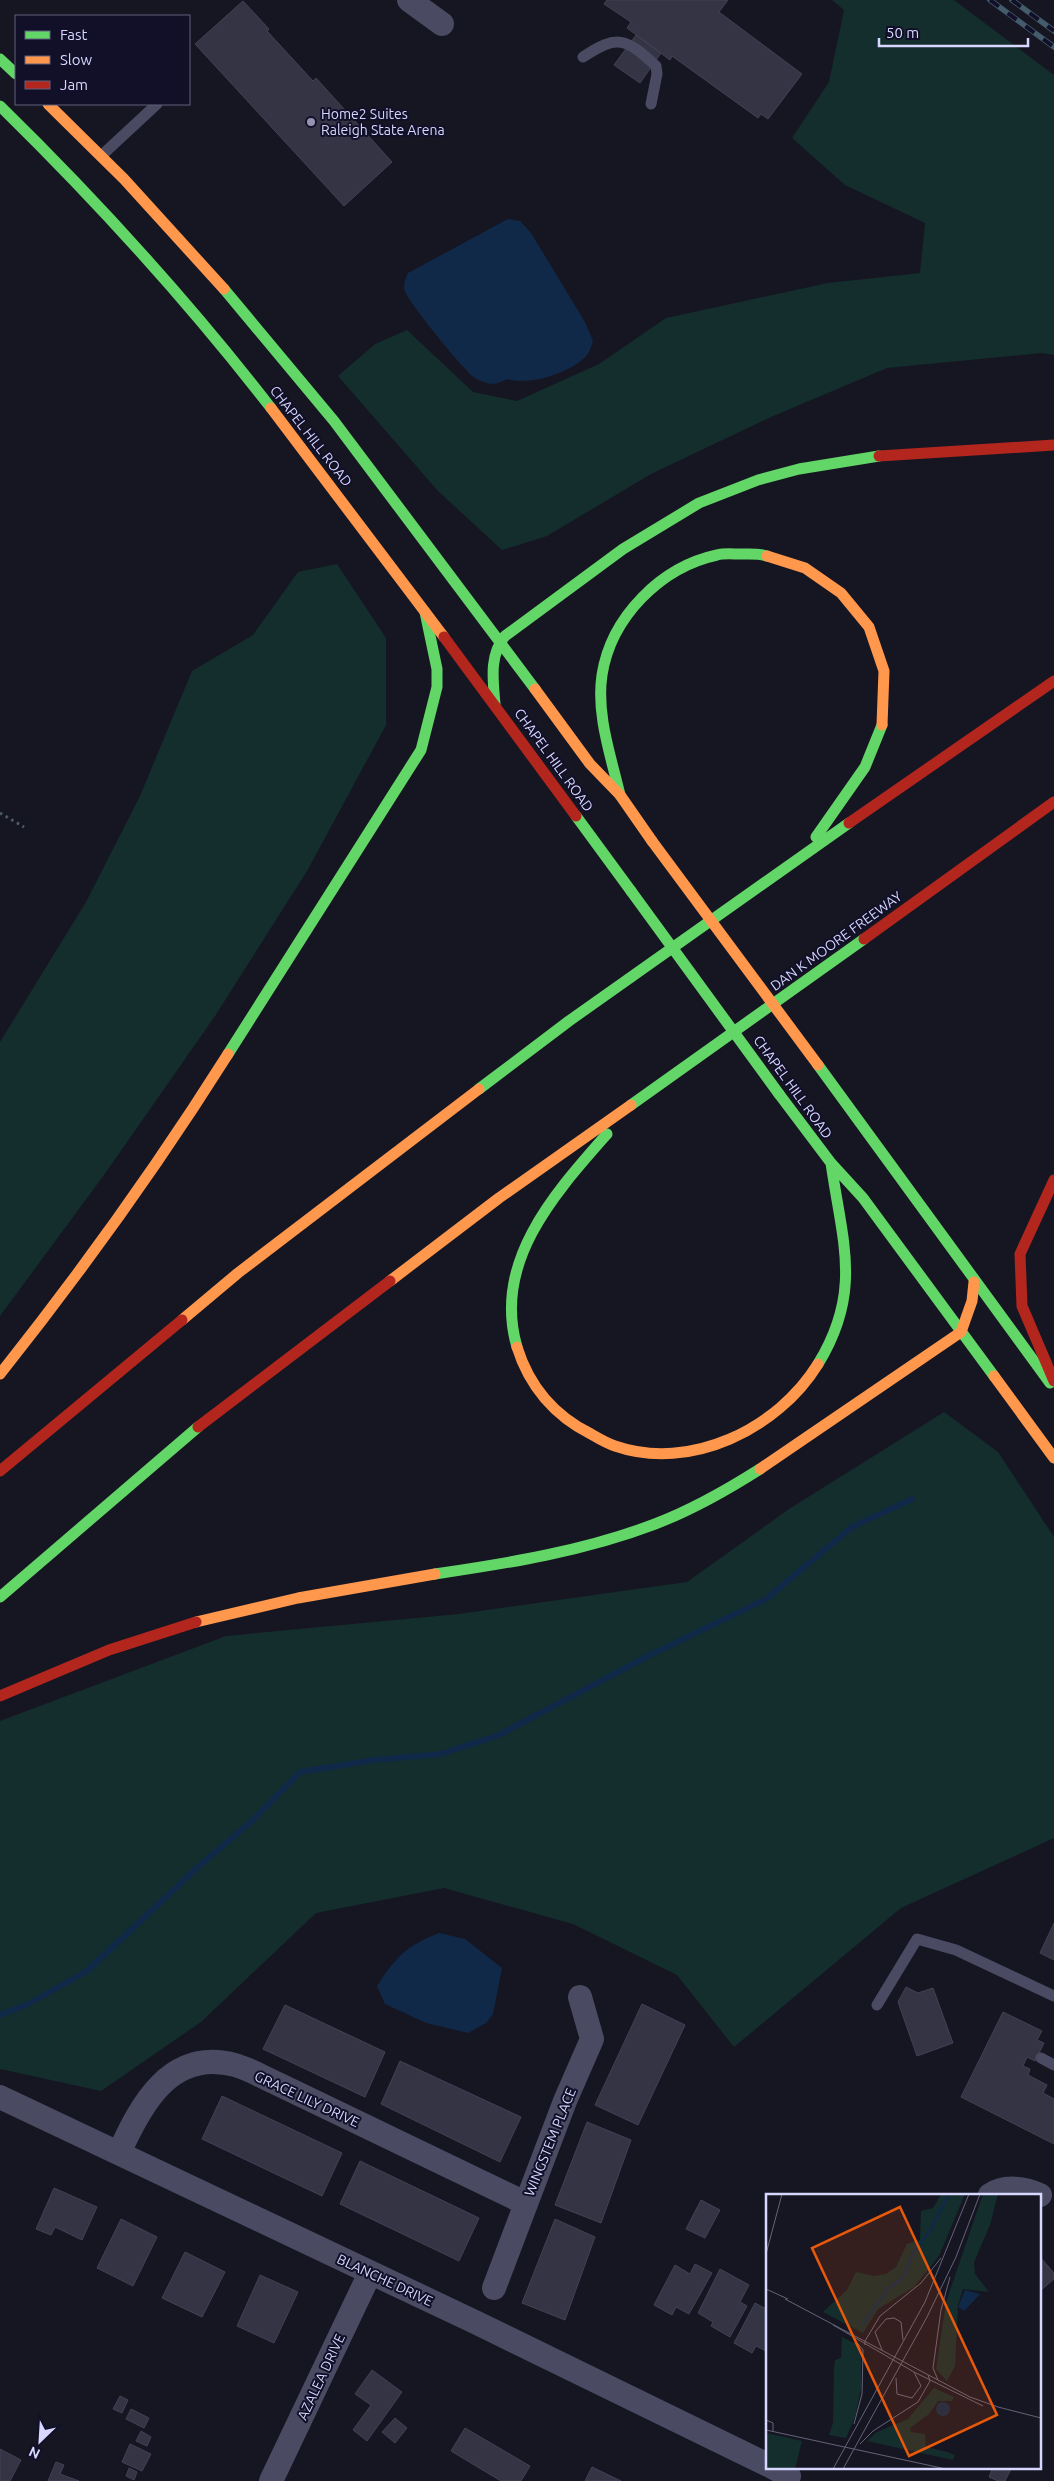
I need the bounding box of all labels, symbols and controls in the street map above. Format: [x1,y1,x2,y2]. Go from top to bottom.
legend [15,15,190,105]
scale bar [879,15,1028,47]
text: 50 m [886,24,919,41]
text: Fast [60,26,88,43]
text: Slow [60,51,93,68]
text: Jam [60,76,88,93]
place label: Home2 Suites Raleigh State Arena [321,106,445,138]
marker: Home2 Suites Raleigh State Arena [305,116,317,128]
street label: CHAPEL HILL ROAD [267,383,355,490]
street label: CHAPEL HILL ROAD [511,705,597,815]
street label: DAN K MOORE FREEWAY [767,888,905,994]
street label: CHAPEL HILL ROAD [750,1032,836,1142]
street label: GRACE LILY DRIVE [252,2068,362,2130]
street label: WINGSTEM PLACE [521,2085,579,2198]
inset map [766,2194,1042,2468]
street label: BLANCHE DRIVE [335,2251,436,2309]
street label: AZALEA DRIVE [294,2331,348,2423]
north arrow [15,2416,65,2466]
text: N [26,2443,43,2462]

